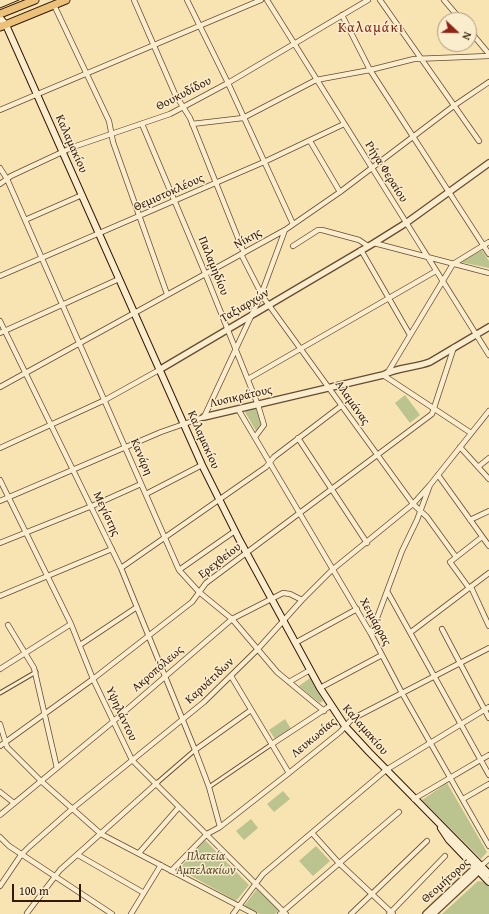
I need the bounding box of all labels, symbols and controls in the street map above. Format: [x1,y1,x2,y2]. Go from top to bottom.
north arrow [437,12,477,52]
district label: Καλαμάκι [338,20,404,36]
text: N [458,30,476,43]
street label: Θουκυδίδου [154,74,214,114]
street label: Καλαμακίου [52,113,90,175]
street label: Ρήγα Φεραίου [362,139,410,205]
street label: Θεμιστοκλέους [132,171,206,215]
street label: Νίκης [232,226,264,252]
street label: Παλαμηδίου [195,234,231,298]
street label: Ταξιαρχών [218,286,272,326]
street label: Αλαμάνας [331,378,373,428]
street label: Λυσικράτους [208,383,274,411]
street label: Καλαμακίου [184,409,222,471]
street label: Κανάρη [127,436,155,478]
street label: Μεγίστης [89,489,123,539]
street label: Ερεχθείου [196,540,244,582]
street label: Χειμάρρας [356,596,394,648]
street label: Ακροπόλεως [129,643,187,695]
street label: Καρυάτιδων [183,655,237,707]
street label: Υψηλάντου [102,685,140,743]
street label: Καλαμακίου [339,702,391,758]
street label: Λευκωσίας [288,715,340,761]
park label: Πλατεία Αμπελακίων [176,850,236,878]
street label: Θεομήτορος [419,856,473,906]
scale bar [14,876,83,902]
text: 100 m [19,882,49,899]

